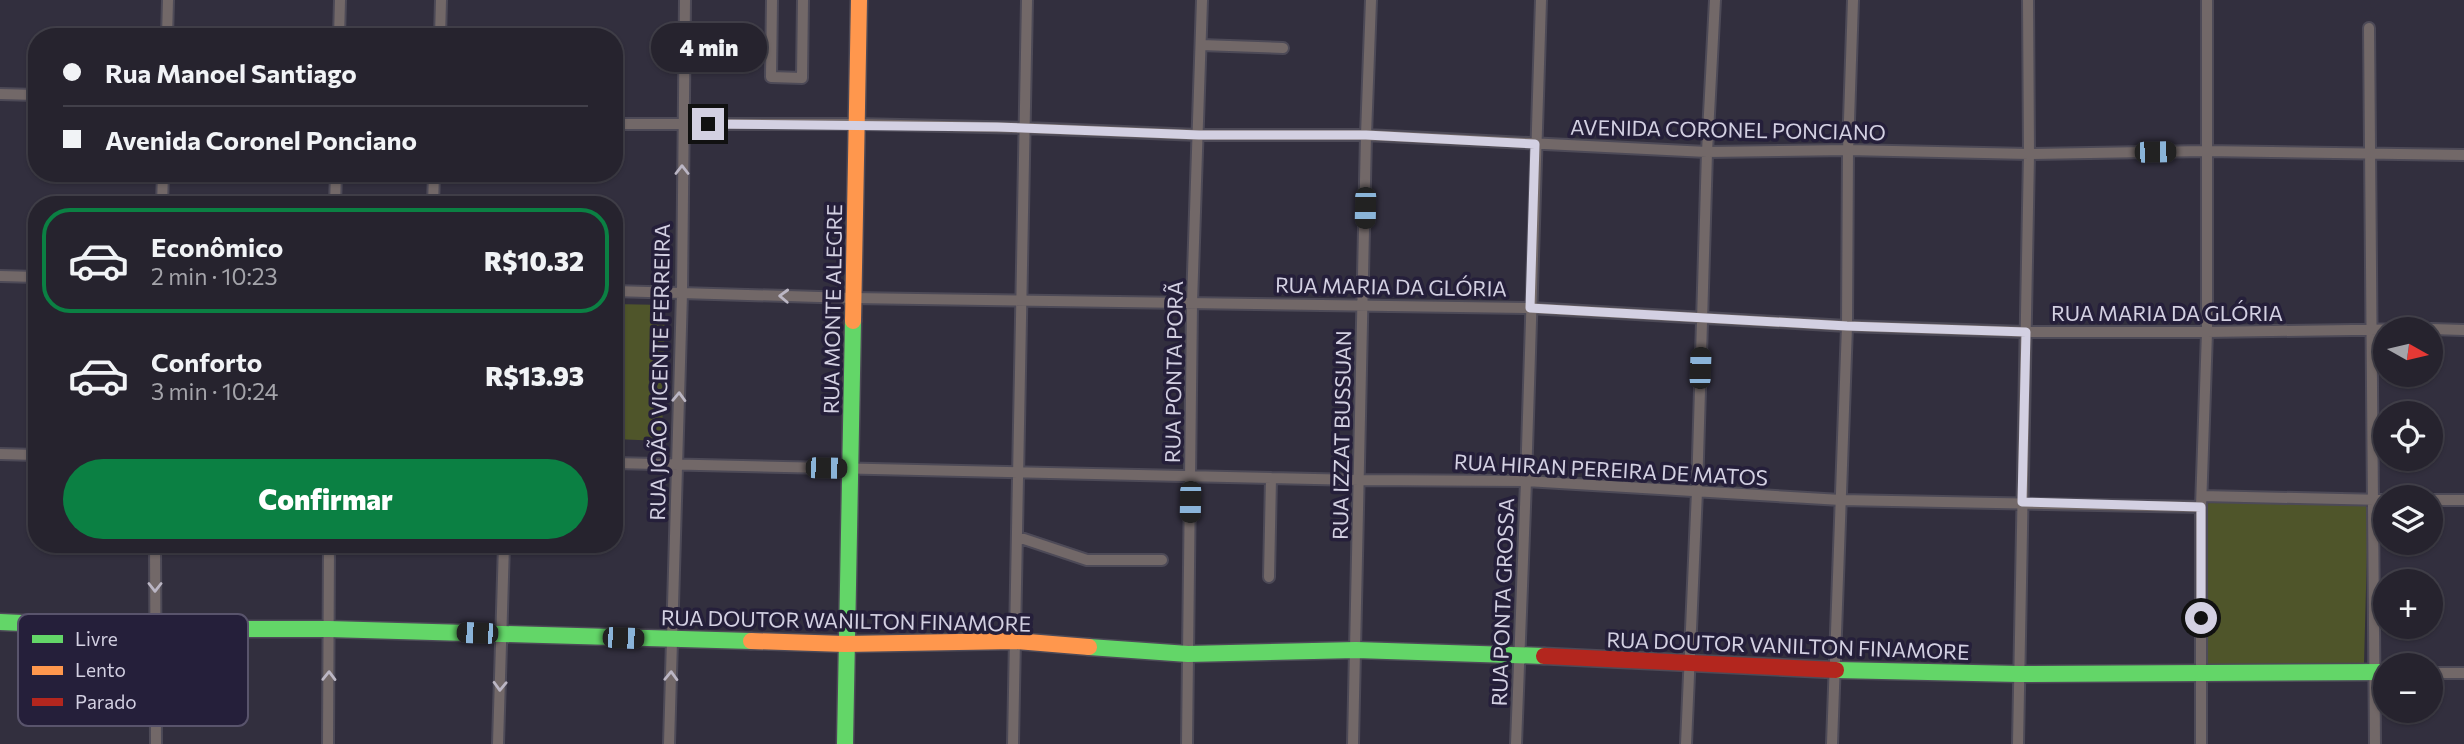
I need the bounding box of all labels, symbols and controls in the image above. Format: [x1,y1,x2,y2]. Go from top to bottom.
callout: 4 min [650,23,766,72]
text: 4 min [680,33,738,61]
text: Rua Manoel Santiago [105,57,357,88]
route end [692,108,724,140]
street label: AVENIDA CORONEL PONCIANO [1570,114,1886,144]
text: Avenida Coronel Ponciano [105,124,417,155]
car [2134,141,2177,163]
one-way arrow [674,164,690,174]
car [1355,187,1376,229]
street label: RUA MONTE ALEGRE [818,204,846,414]
street label: RUA JOÃO VICENTE FERREIRA [644,223,674,521]
icon: car [67,229,130,292]
text: Econômico [151,231,283,262]
text: R$10.32 [484,245,584,276]
text: 2 min · 10:23 [151,262,278,290]
street label: RUA MARIA DA GLÓRIA [1275,271,1507,301]
street label: RUA PONTA PORÃ [1159,281,1187,463]
one-way arrow [778,288,789,304]
street label: RUA MARIA DA GLÓRIA [2051,300,2283,325]
north arrow [2373,317,2443,387]
map controls [2373,317,2443,723]
street label: RUA IZZAT BUSSUAN [1327,330,1355,540]
icon: car [67,344,130,407]
text: Conforto [151,346,262,377]
car [1689,347,1712,389]
text: R$13.93 [485,360,584,391]
text: 3 min · 10:24 [151,377,278,405]
one-way arrow [671,391,687,402]
button: locate [2373,401,2443,471]
street label: RUA HIRAN PEREIRA DE MATOS [1453,448,1769,490]
car [805,457,848,479]
button: Confirmar [63,459,588,539]
car [1180,481,1201,523]
button: layers [2373,485,2443,555]
street label: RUA PONTA GROSSA [1486,497,1518,707]
button: + [2373,569,2443,639]
one-way arrow [147,582,163,592]
route start [2185,602,2217,634]
street label: RUA DOUTOR WANILTON FINAMORE [661,604,1031,636]
legend [18,614,248,726]
car [456,622,499,644]
street label: RUA DOUTOR VANILTON FINAMORE [1606,626,1970,664]
text: Livre [75,627,118,650]
car [602,627,645,649]
button: − [2373,653,2443,723]
text: Lento [75,658,126,681]
one-way arrow [321,670,336,681]
one-way arrow [663,670,678,681]
one-way arrow [492,681,507,692]
text: Parado [75,690,137,713]

